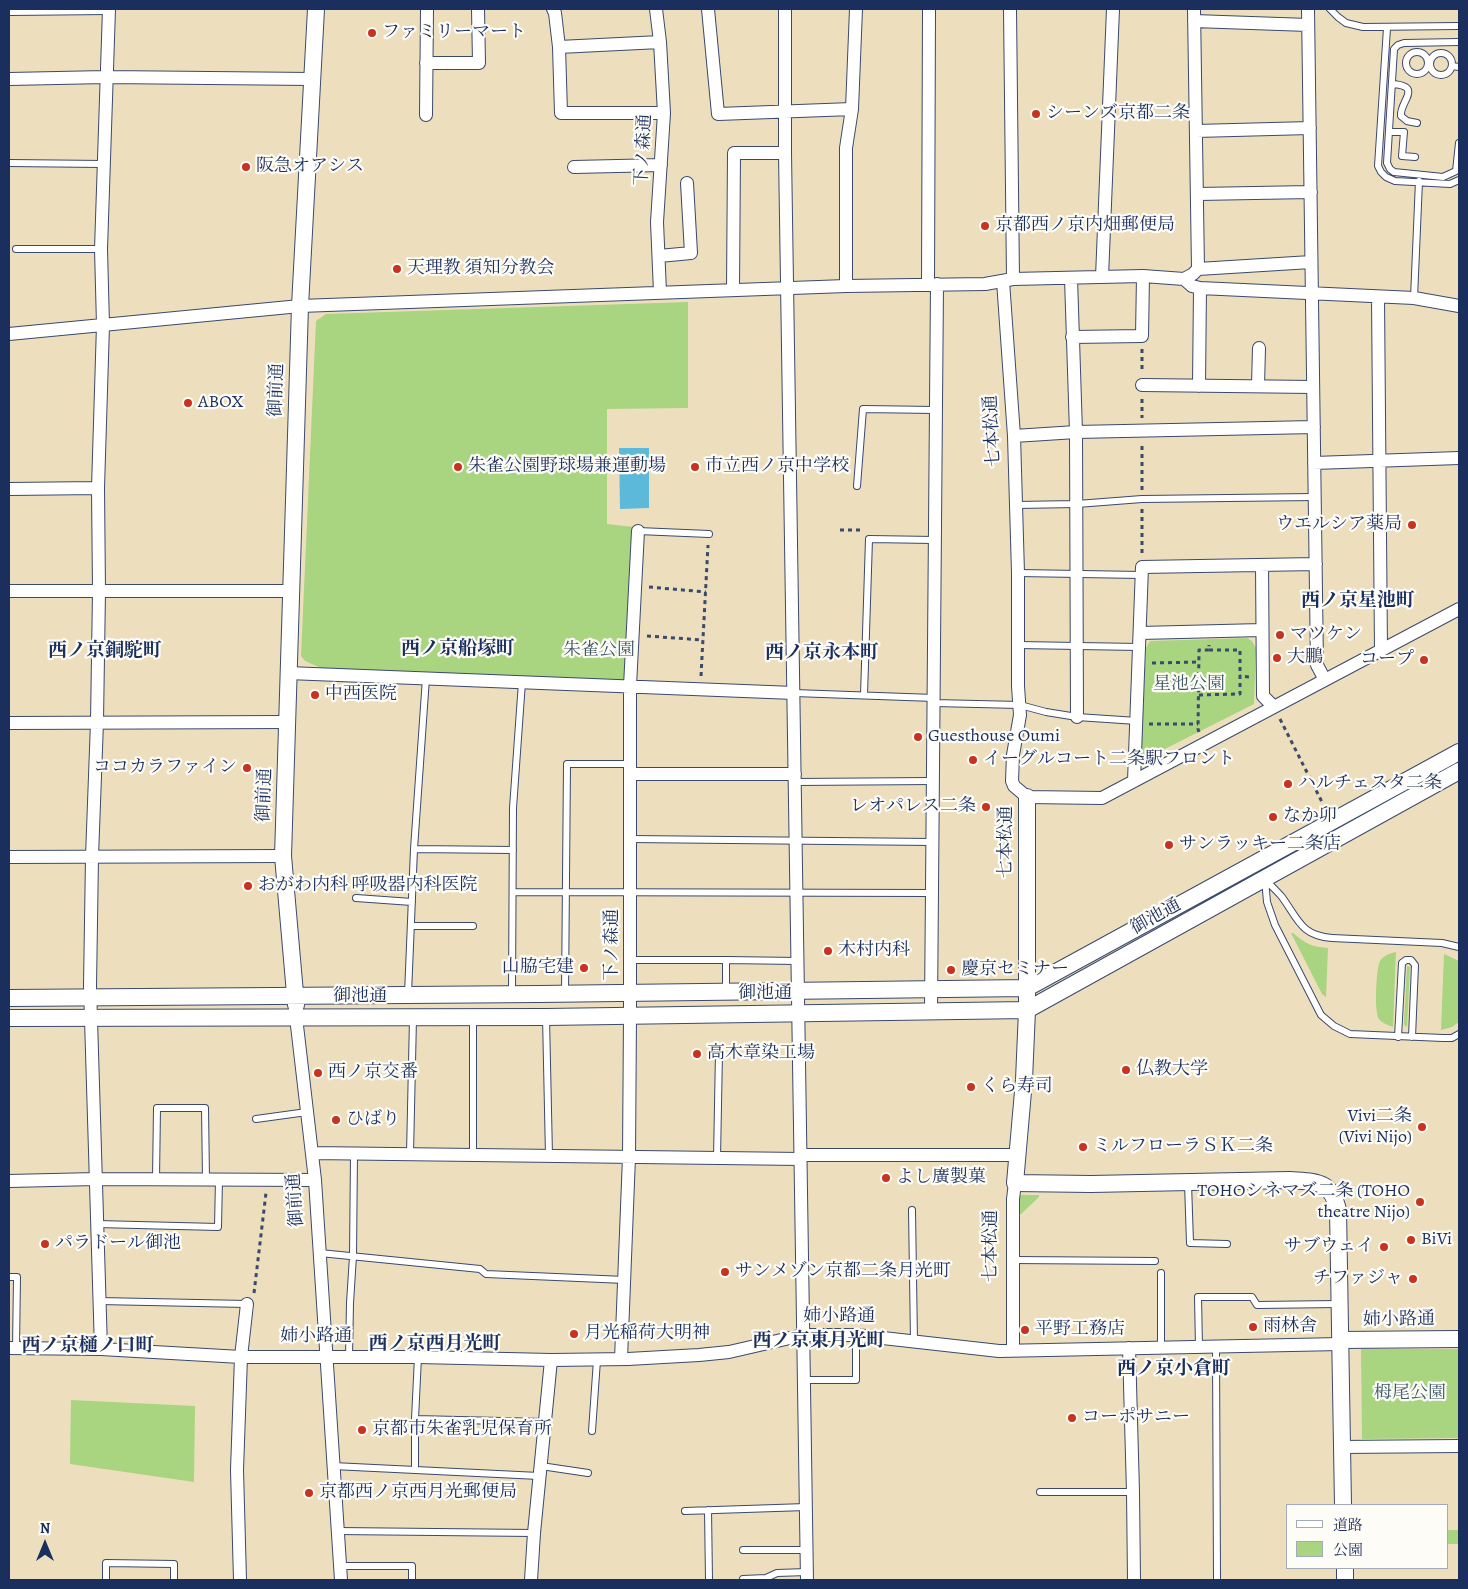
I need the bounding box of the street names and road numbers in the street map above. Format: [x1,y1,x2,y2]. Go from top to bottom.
street label: 下ノ森通 [631,113,657,187]
street label: 御前通 [265,363,289,417]
street label: 七本松通 [980,394,1006,468]
street label: 御前通 [253,768,277,822]
street label: 七本松通 [996,806,1018,878]
street label: 御池通 [1127,894,1185,940]
street label: 下ノ森通 [602,909,624,981]
street label: 御池通 [738,983,792,1005]
street label: 御池通 [333,986,387,1008]
street label: 御前通 [283,1172,309,1228]
street label: 七本松通 [981,1210,1003,1282]
street label: 姉小路通 [803,1306,875,1328]
street label: 姉小路通 [1363,1309,1435,1331]
street label: 姉小路通 [280,1326,352,1348]

